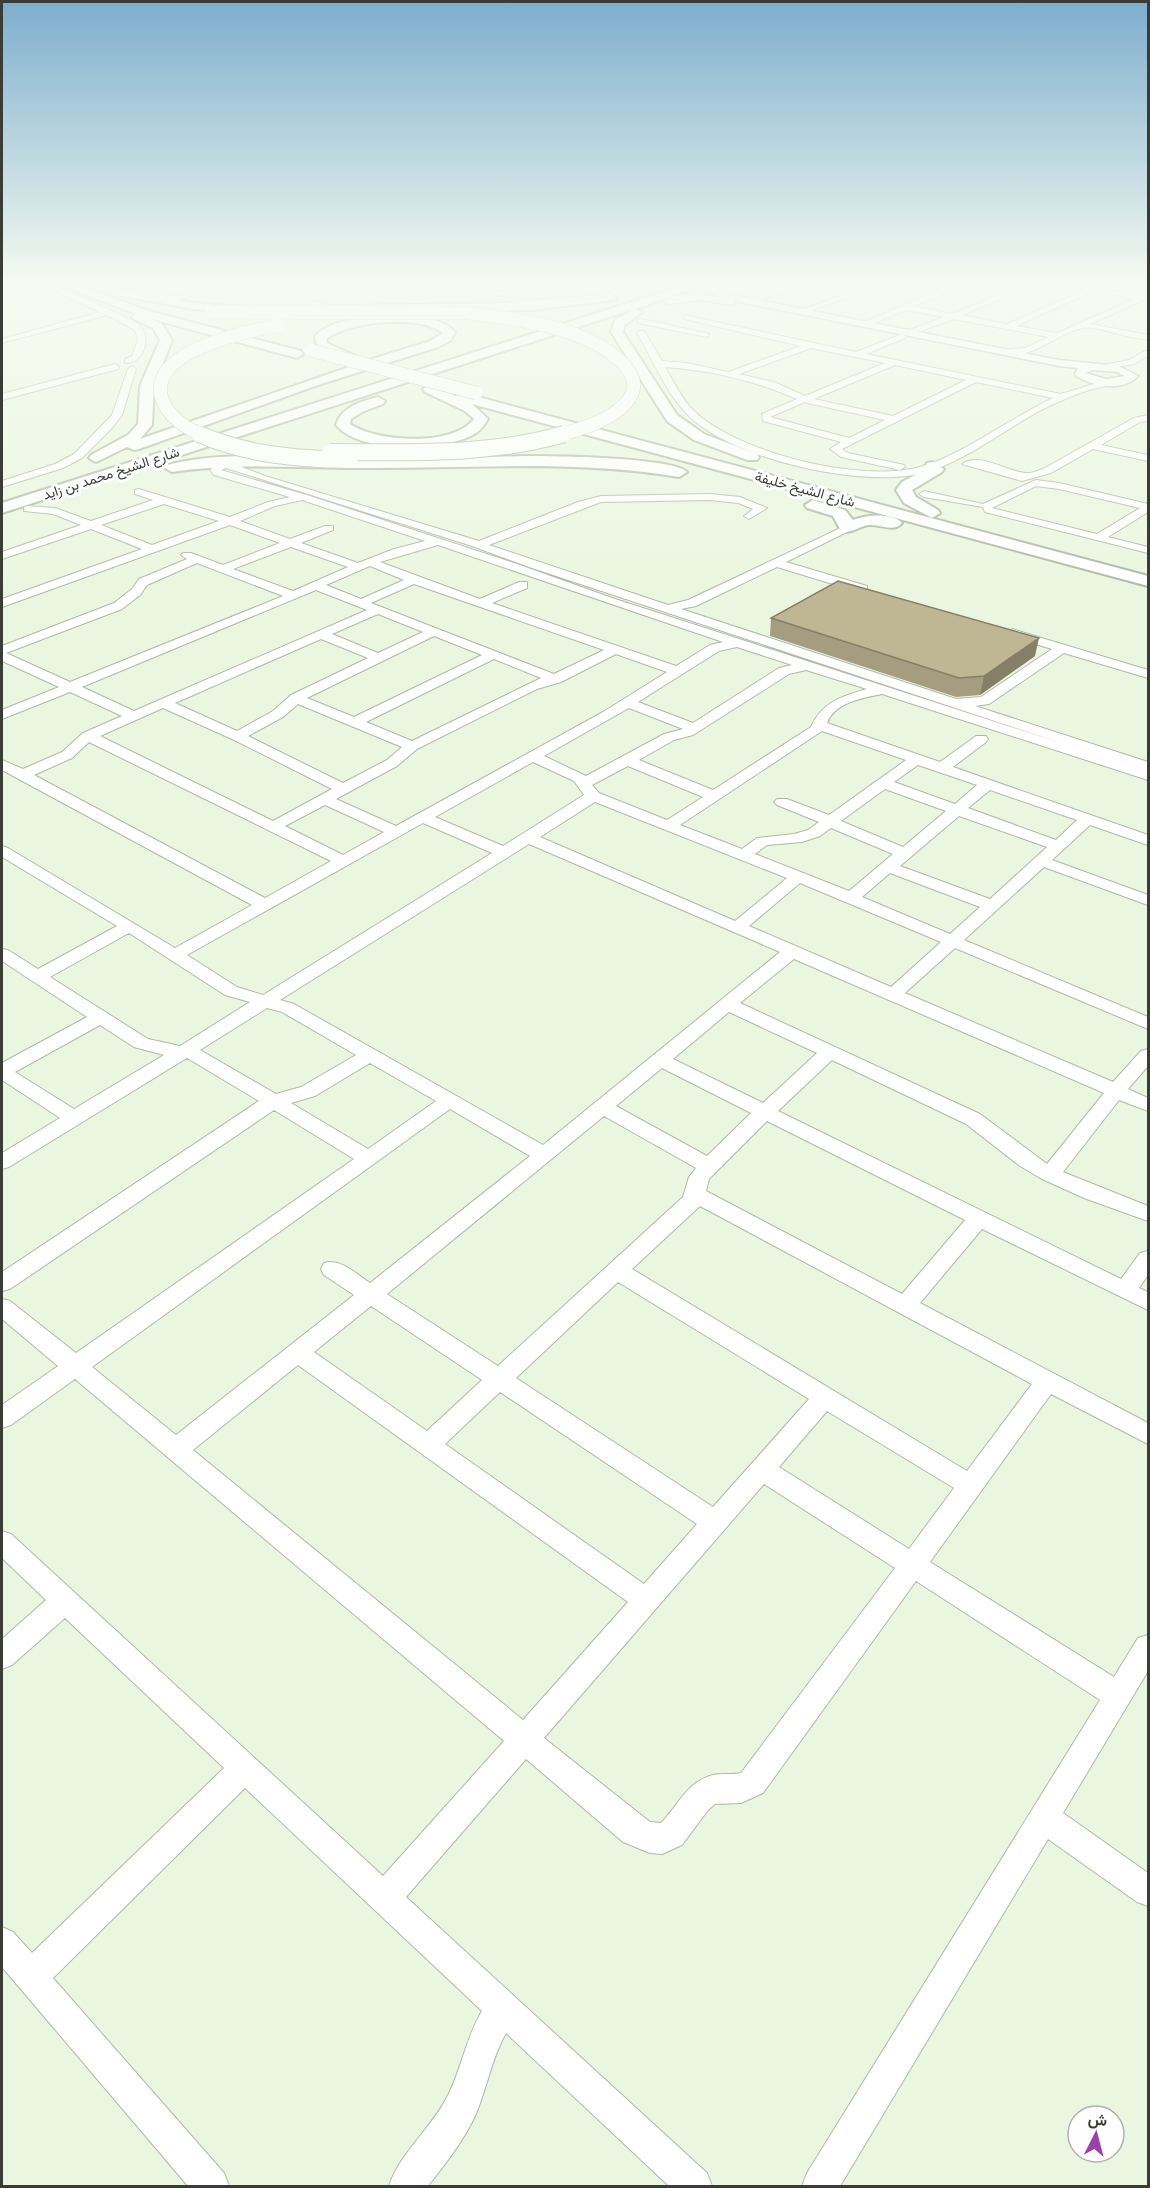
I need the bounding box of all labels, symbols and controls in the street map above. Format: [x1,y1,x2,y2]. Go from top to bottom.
street label: شارع الشيخ محمد بن زايد [41,443,182,505]
street label: شارع الشيخ خليفة [752,468,857,513]
north arrow [1066,2104,1126,2164]
text: ش [1087,2109,1108,2130]

